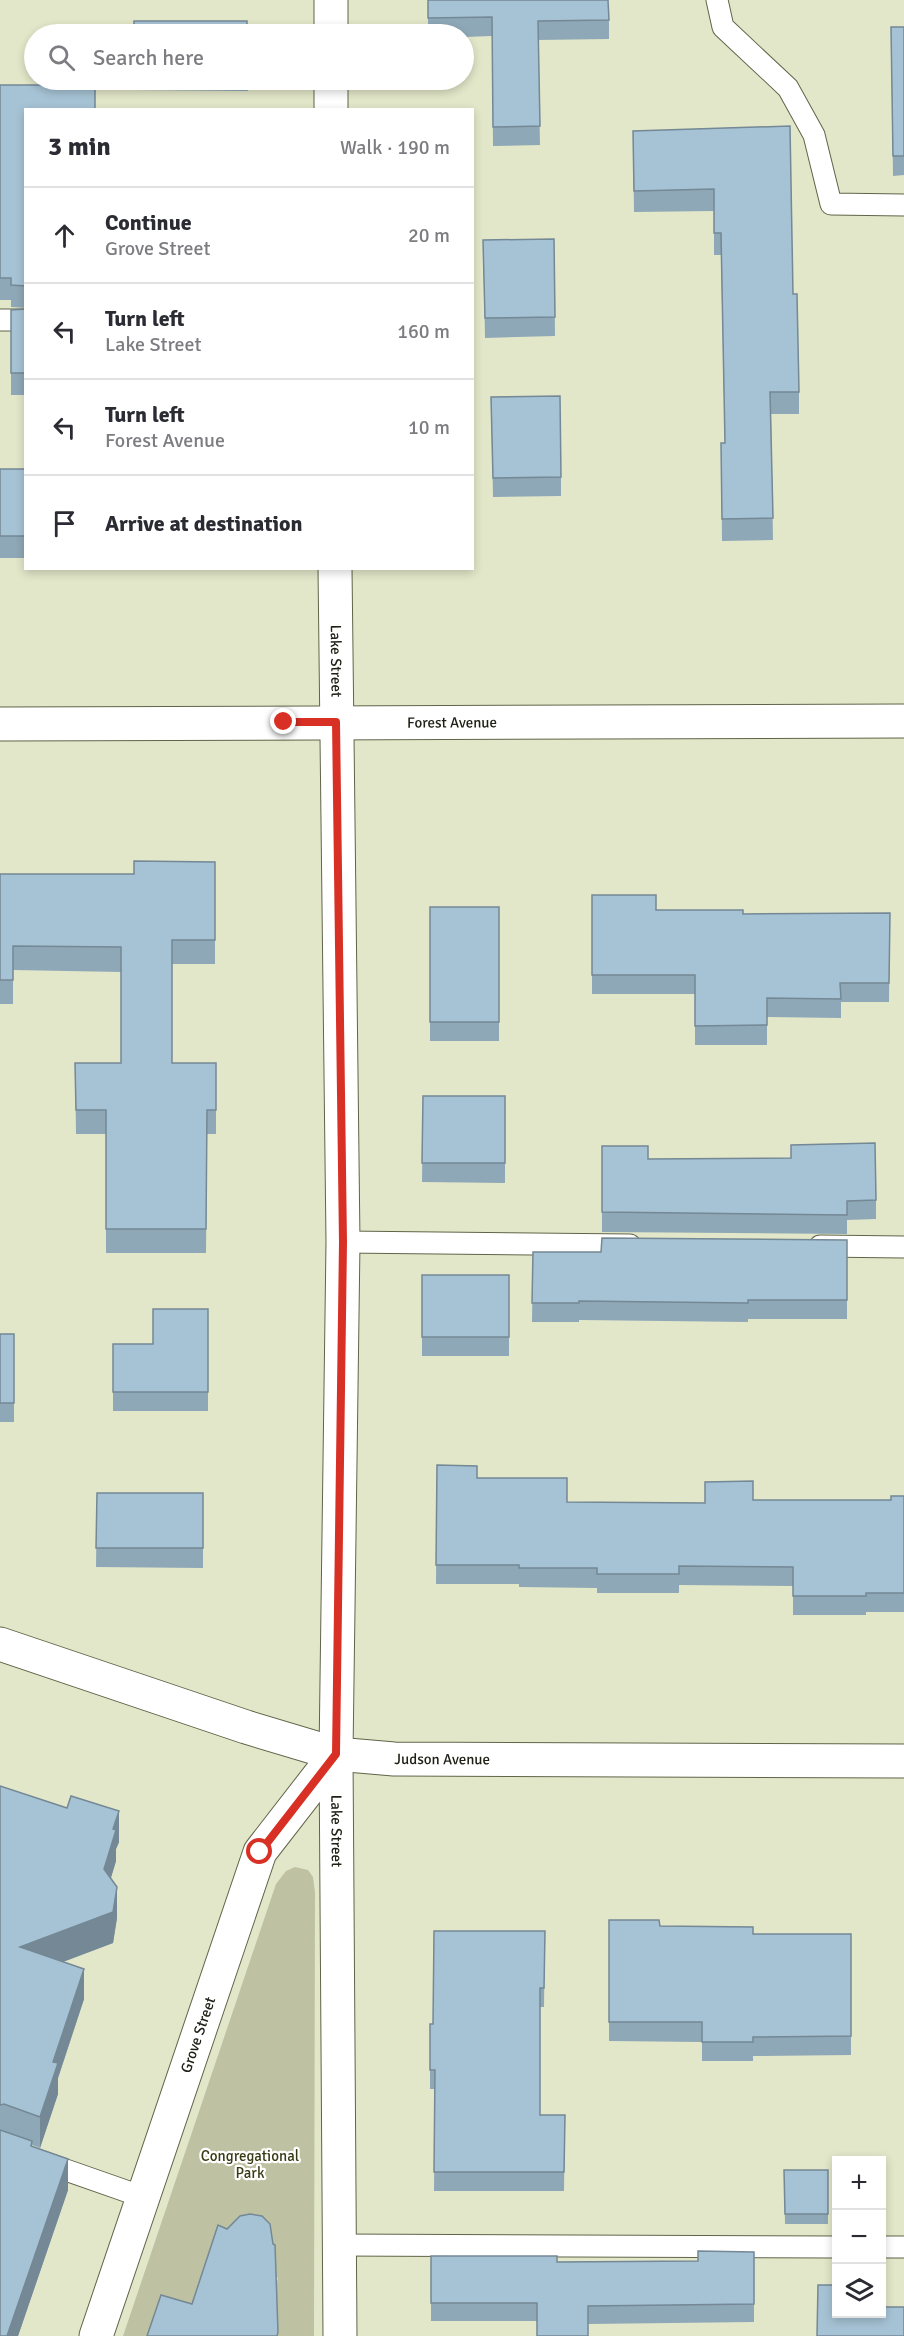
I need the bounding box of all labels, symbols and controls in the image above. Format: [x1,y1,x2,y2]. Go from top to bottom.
search box [24,24,474,90]
icon: search [45,41,78,74]
text: Search here [93,44,204,71]
text: 3 min [48,131,111,163]
text: Walk · 190 m [340,135,450,160]
text: Continue [105,209,192,236]
icon: ahead [48,219,81,252]
text: 20 m [408,223,450,248]
text: Grove Street [105,236,210,261]
text: Turn left [105,305,185,332]
icon: left [48,315,81,348]
text: 160 m [397,319,450,344]
text: Lake Street [105,332,202,357]
text: Turn left [105,401,185,428]
icon: left [48,411,81,444]
text: 10 m [408,415,450,440]
text: Forest Avenue [105,428,225,453]
icon: arrive [48,507,81,540]
text: Arrive at destination [105,510,302,537]
street label: Lake Street [327,625,346,697]
route end [270,708,296,734]
street label: Forest Avenue [407,713,497,732]
street label: Judson Avenue [394,1750,490,1768]
street label: Lake Street [327,1795,346,1867]
route start [246,1838,272,1864]
street label: Grove Street [177,1994,219,2075]
park label: Congregational Park [201,2147,299,2182]
map controls [832,2156,886,2318]
button: + [832,2156,886,2210]
button: − [832,2210,886,2264]
button: layers [832,2264,886,2318]

